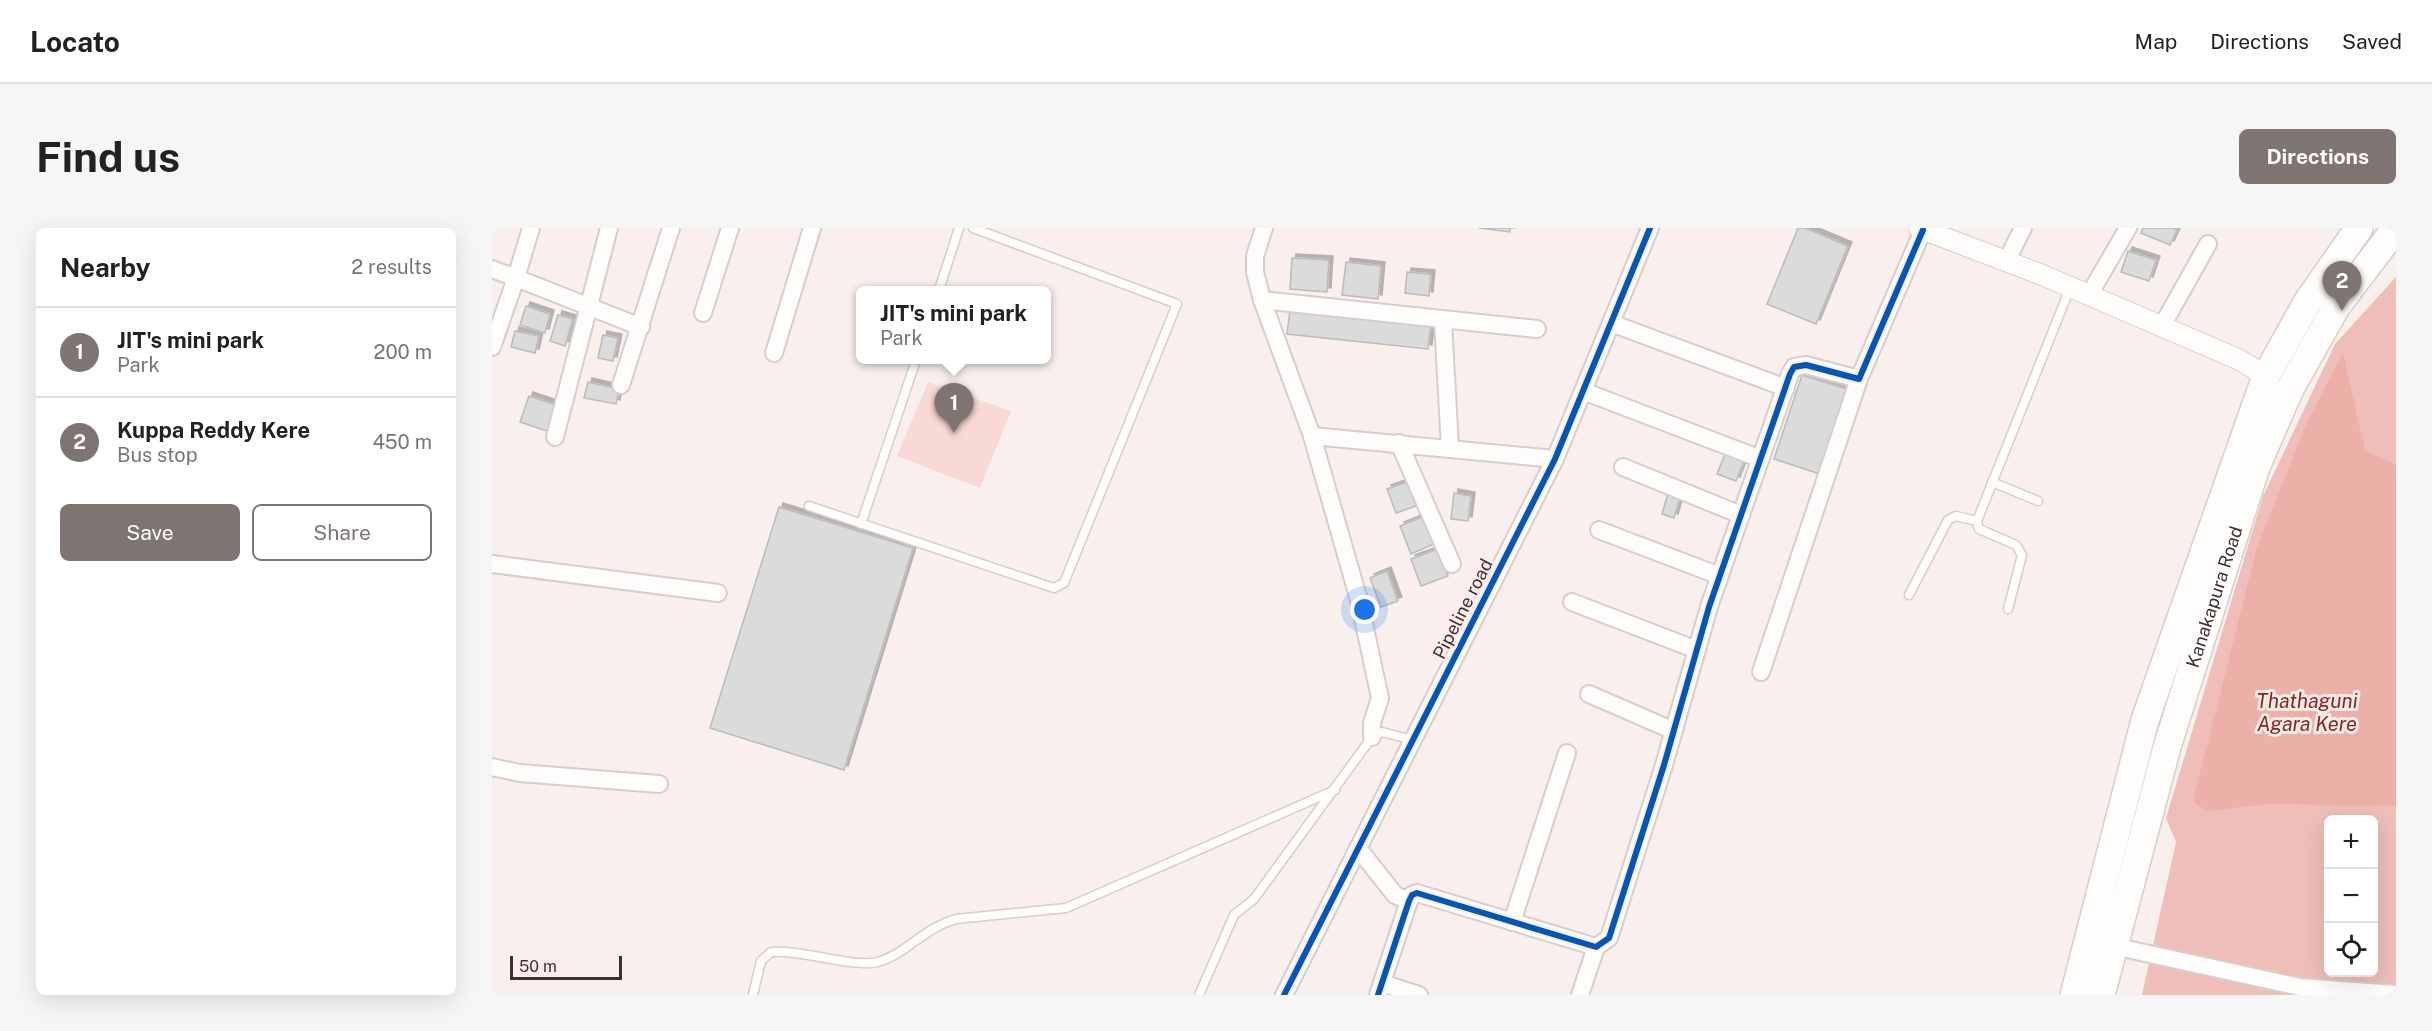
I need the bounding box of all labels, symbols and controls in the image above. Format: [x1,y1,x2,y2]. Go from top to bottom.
text: Locato [30,25,120,58]
text: Map [2135,29,2177,54]
text: Directions [2210,29,2309,54]
text: Saved [2342,29,2402,54]
button: Directions [2239,129,2396,184]
text: Find us [36,132,180,181]
text: Nearby [60,252,150,283]
text: 2 results [351,255,432,279]
pin: 2 [2322,262,2362,311]
popup [856,286,1051,364]
text: JIT's mini park [880,300,1027,326]
text: Park [880,326,923,350]
text: JIT's mini park [117,327,264,353]
text: 1 [75,340,84,364]
text: 200 m [374,340,432,364]
text: Park [117,353,160,377]
pin: 1 [934,384,974,433]
text: Kuppa Reddy Kere [117,417,310,443]
text: 2 [73,430,86,454]
text: 450 m [372,430,432,454]
text: Bus stop [117,443,198,467]
button: Save [60,504,240,561]
button: Share [252,504,432,561]
street label: Kanakapura Road [2182,524,2247,670]
street label: Pipeline road [1428,555,1497,662]
your location [1350,595,1379,624]
water label: Thathaguni Agara Kere [2256,689,2358,736]
map controls [2324,815,2378,977]
button: + [2324,815,2378,869]
button: − [2324,869,2378,923]
button: locate [2324,923,2378,977]
scale bar [510,953,622,980]
text: 50 m [519,957,557,976]

